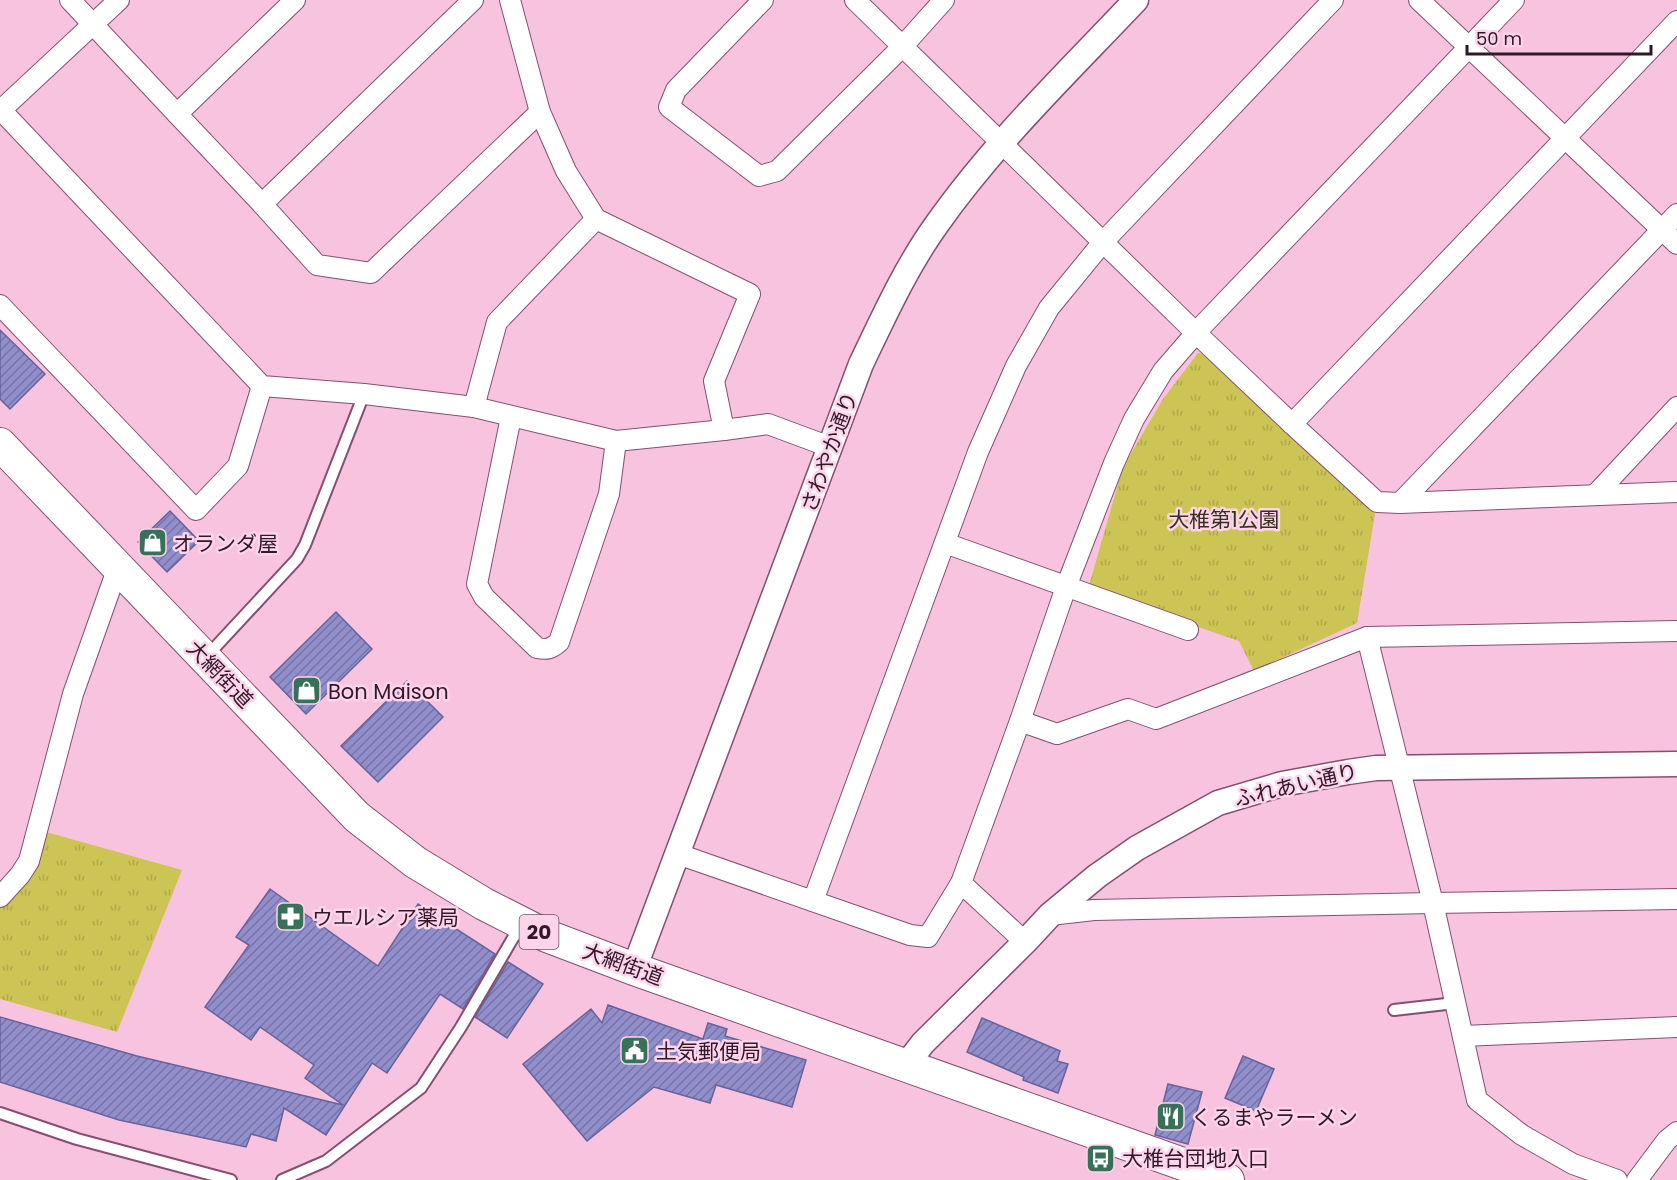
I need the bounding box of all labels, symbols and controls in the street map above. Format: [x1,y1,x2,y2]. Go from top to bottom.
scale bar [1467,18,1652,56]
text: 50 m [1476,26,1522,51]
street label: さわやか通り [794,388,864,516]
park label: 大椎第1公園 [1168,505,1280,534]
shop icon: オランダ屋 [136,527,168,559]
place label: オランダ屋 [173,529,278,558]
street label: 大網街道 [180,634,260,714]
shop icon: Bon Maison [291,675,323,707]
place label: Bon Maison [328,677,449,706]
street label: ふれあい通り [1231,757,1361,813]
pharmacy icon: ウエルシア薬局 [275,901,307,933]
place label: ウエルシア薬局 [312,903,459,932]
road number: 20 [520,915,558,949]
street label: 大網街道 [579,936,667,992]
public building icon: 土気郵便局 [619,1035,651,1067]
place label: 土気郵便局 [656,1037,761,1066]
restaurant icon: くるまやラーメン [1154,1101,1186,1133]
place label: くるまやラーメン [1191,1103,1358,1132]
bus stop icon: 大椎台団地入口 [1085,1142,1117,1174]
place label: 大椎台団地入口 [1122,1144,1269,1173]

